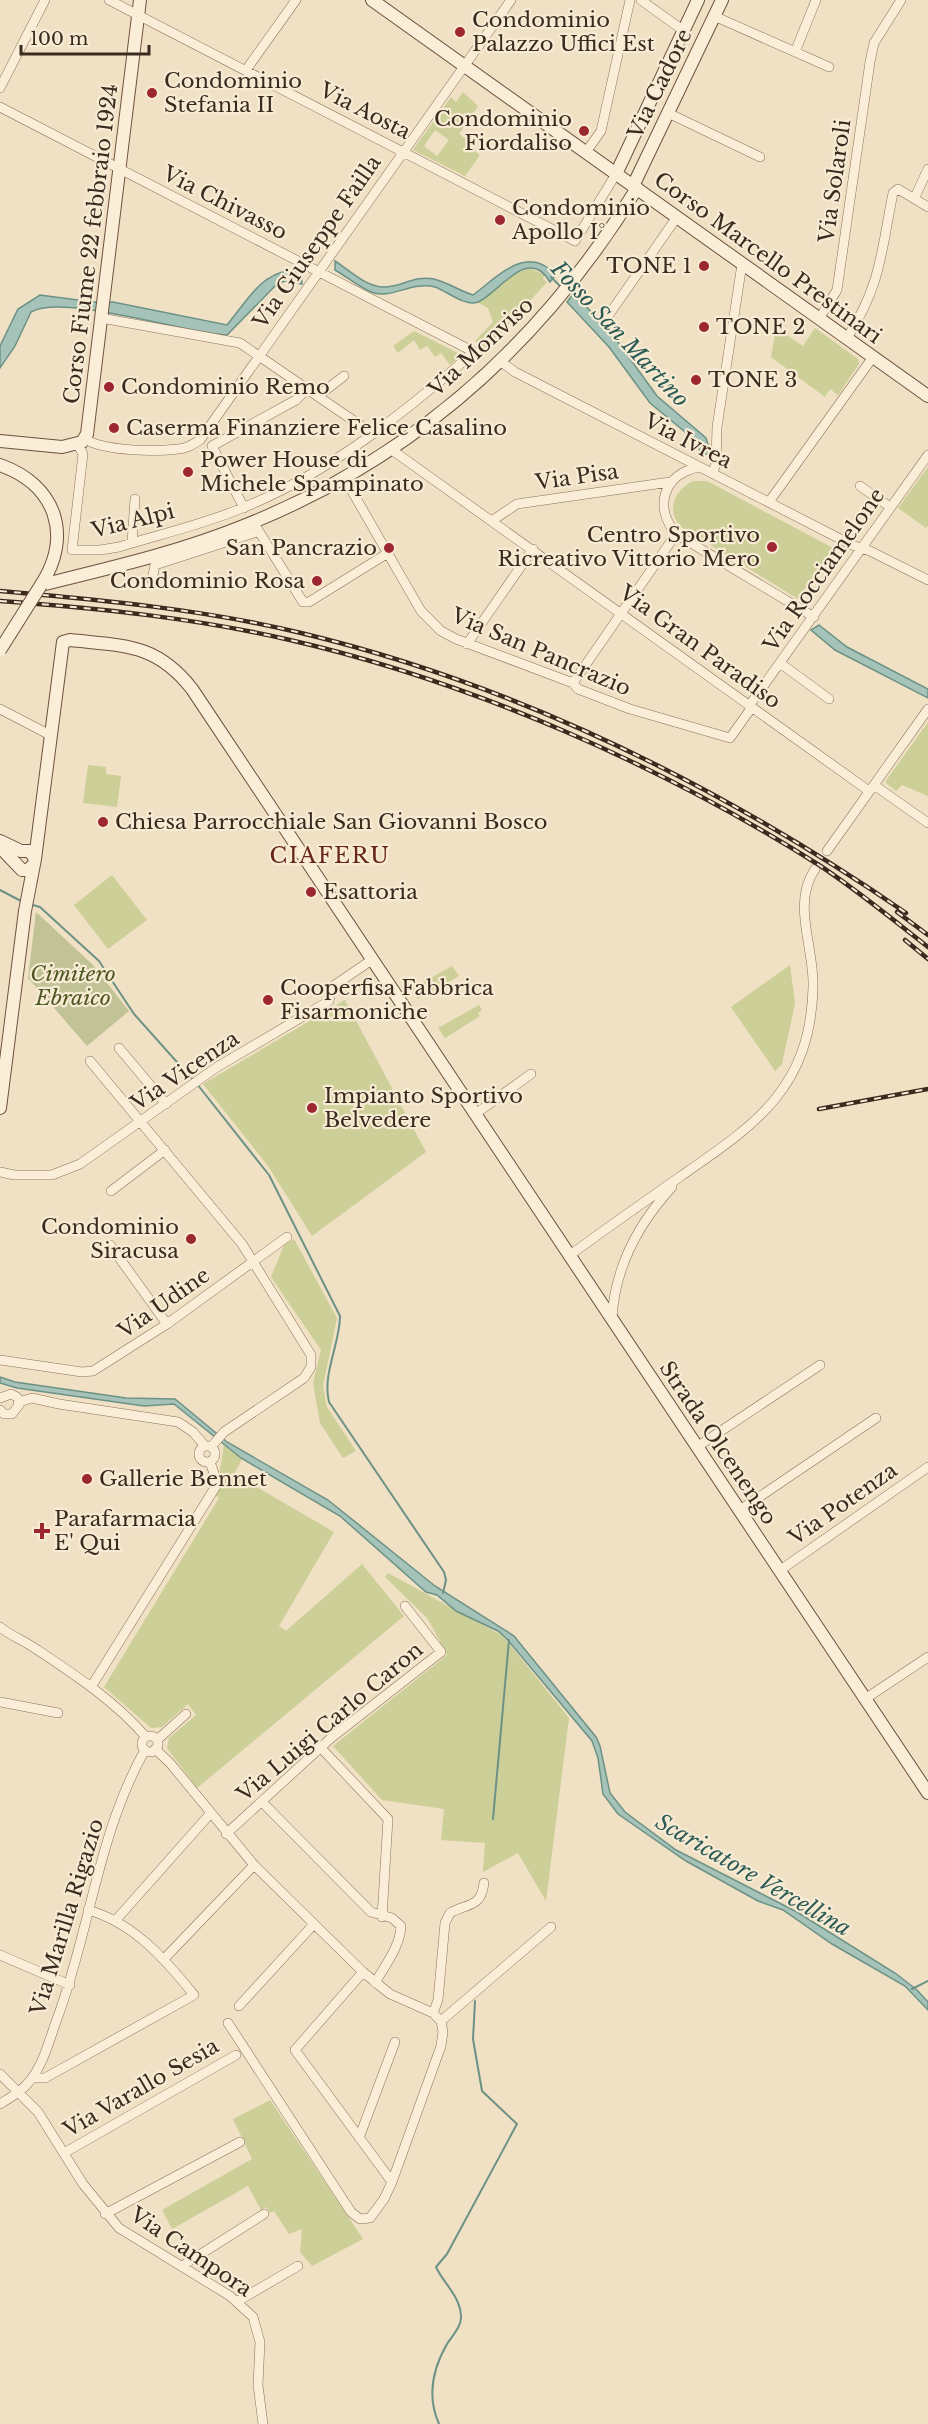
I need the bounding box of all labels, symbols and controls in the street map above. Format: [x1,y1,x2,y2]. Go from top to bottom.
place label: Condominio Palazzo Uffici Est [472,7,655,57]
scale bar [21,18,148,56]
marker: Condominio Palazzo Uffici Est [453,25,467,39]
street label: Via Cadore [622,25,698,144]
text: 100 m [30,28,88,50]
place label: Condominio Stefania II [164,68,302,118]
street label: Via Aosta [314,77,415,145]
street label: Corso Fiume 22 febbraio 1924 [58,82,124,406]
marker: Condominio Stefania II [145,86,159,100]
place label: Condominio Fiordaliso [434,106,572,156]
street label: Via Solaroli [813,118,857,245]
marker: Condominio Fiordaliso [577,124,591,138]
street label: Via Giuseppe Failla [247,150,387,335]
street label: Via Chivasso [158,160,292,246]
street label: Corso Marcello Prestinari [649,167,887,349]
place label: Condominio Apollo I° [511,195,650,245]
marker: Condominio Apollo I° [493,213,507,227]
place label: TONE 1 [606,253,692,279]
water label: Fosso San Martino [545,255,695,413]
marker: TONE 1 [697,259,711,273]
street label: Via Monviso [422,292,539,403]
place label: TONE 2 [716,314,805,340]
marker: TONE 2 [697,320,711,334]
place label: TONE 3 [708,367,797,393]
marker: TONE 3 [689,373,703,387]
place label: Condominio Remo [121,374,330,400]
marker: Condominio Remo [102,380,116,394]
street label: Via Ivrea [639,407,737,474]
place label: Caserma Finanziere Felice Casalino [126,415,507,441]
marker: Caserma Finanziere Felice Casalino [107,421,121,435]
place label: Power House di Michele Spampinato [200,447,424,497]
street label: Via Pisa [533,458,621,496]
marker: Power House di Michele Spampinato [181,465,195,479]
street label: Via Rocciamelone [757,483,890,658]
street label: Via Alpi [88,498,177,544]
place label: Centro Sportivo Ricreativo Vittorio Mero [497,522,760,572]
place label: San Pancrazio [226,535,377,561]
marker: Centro Sportivo Ricreativo Vittorio Mero [765,540,779,554]
marker: San Pancrazio [382,541,396,555]
place label: Condominio Rosa [110,568,305,594]
marker: Condominio Rosa [310,574,324,588]
street label: Via Gran Paradiso [613,579,786,714]
street label: Via San Pancrazio [446,602,635,702]
place label: Chiesa Parrocchiale San Giovanni Bosco [115,809,548,835]
marker: Chiesa Parrocchiale San Giovanni Bosco [96,815,110,829]
district label: CIAFERU [270,842,390,869]
place label: Esattoria [323,879,418,905]
marker: Esattoria [304,885,318,899]
park label: Cimitero Ebraico [30,961,116,1011]
place label: Cooperfisa Fabbrica Fisarmoniche [280,975,494,1025]
marker: Cooperfisa Fabbrica Fisarmoniche [261,993,275,1007]
street label: Via Vicenza [125,1025,244,1117]
place label: Impianto Sportivo Belvedere [324,1083,523,1133]
marker: Impianto Sportivo Belvedere [305,1101,319,1115]
place label: Condominio Siracusa [41,1214,179,1264]
marker: Condominio Siracusa [184,1232,198,1246]
street label: Via Udine [112,1262,215,1345]
street label: Strada Olcenengo [654,1356,782,1530]
street label: Via Potenza [783,1457,902,1551]
place label: Gallerie Bennet [99,1466,267,1492]
marker: Gallerie Bennet [80,1472,94,1486]
place label: Parafarmacia E' Qui [54,1506,196,1556]
marker: Parafarmacia E' Qui [35,1524,49,1538]
street label: Via Luigi Carlo Caron [231,1637,428,1808]
water label: Scaricatore Vercellina [650,1808,856,1942]
street label: Via Marilla Rigazio [24,1816,109,2019]
street label: Via Varallo Sesia [58,2033,224,2144]
street label: Via Campora [124,2201,257,2303]

